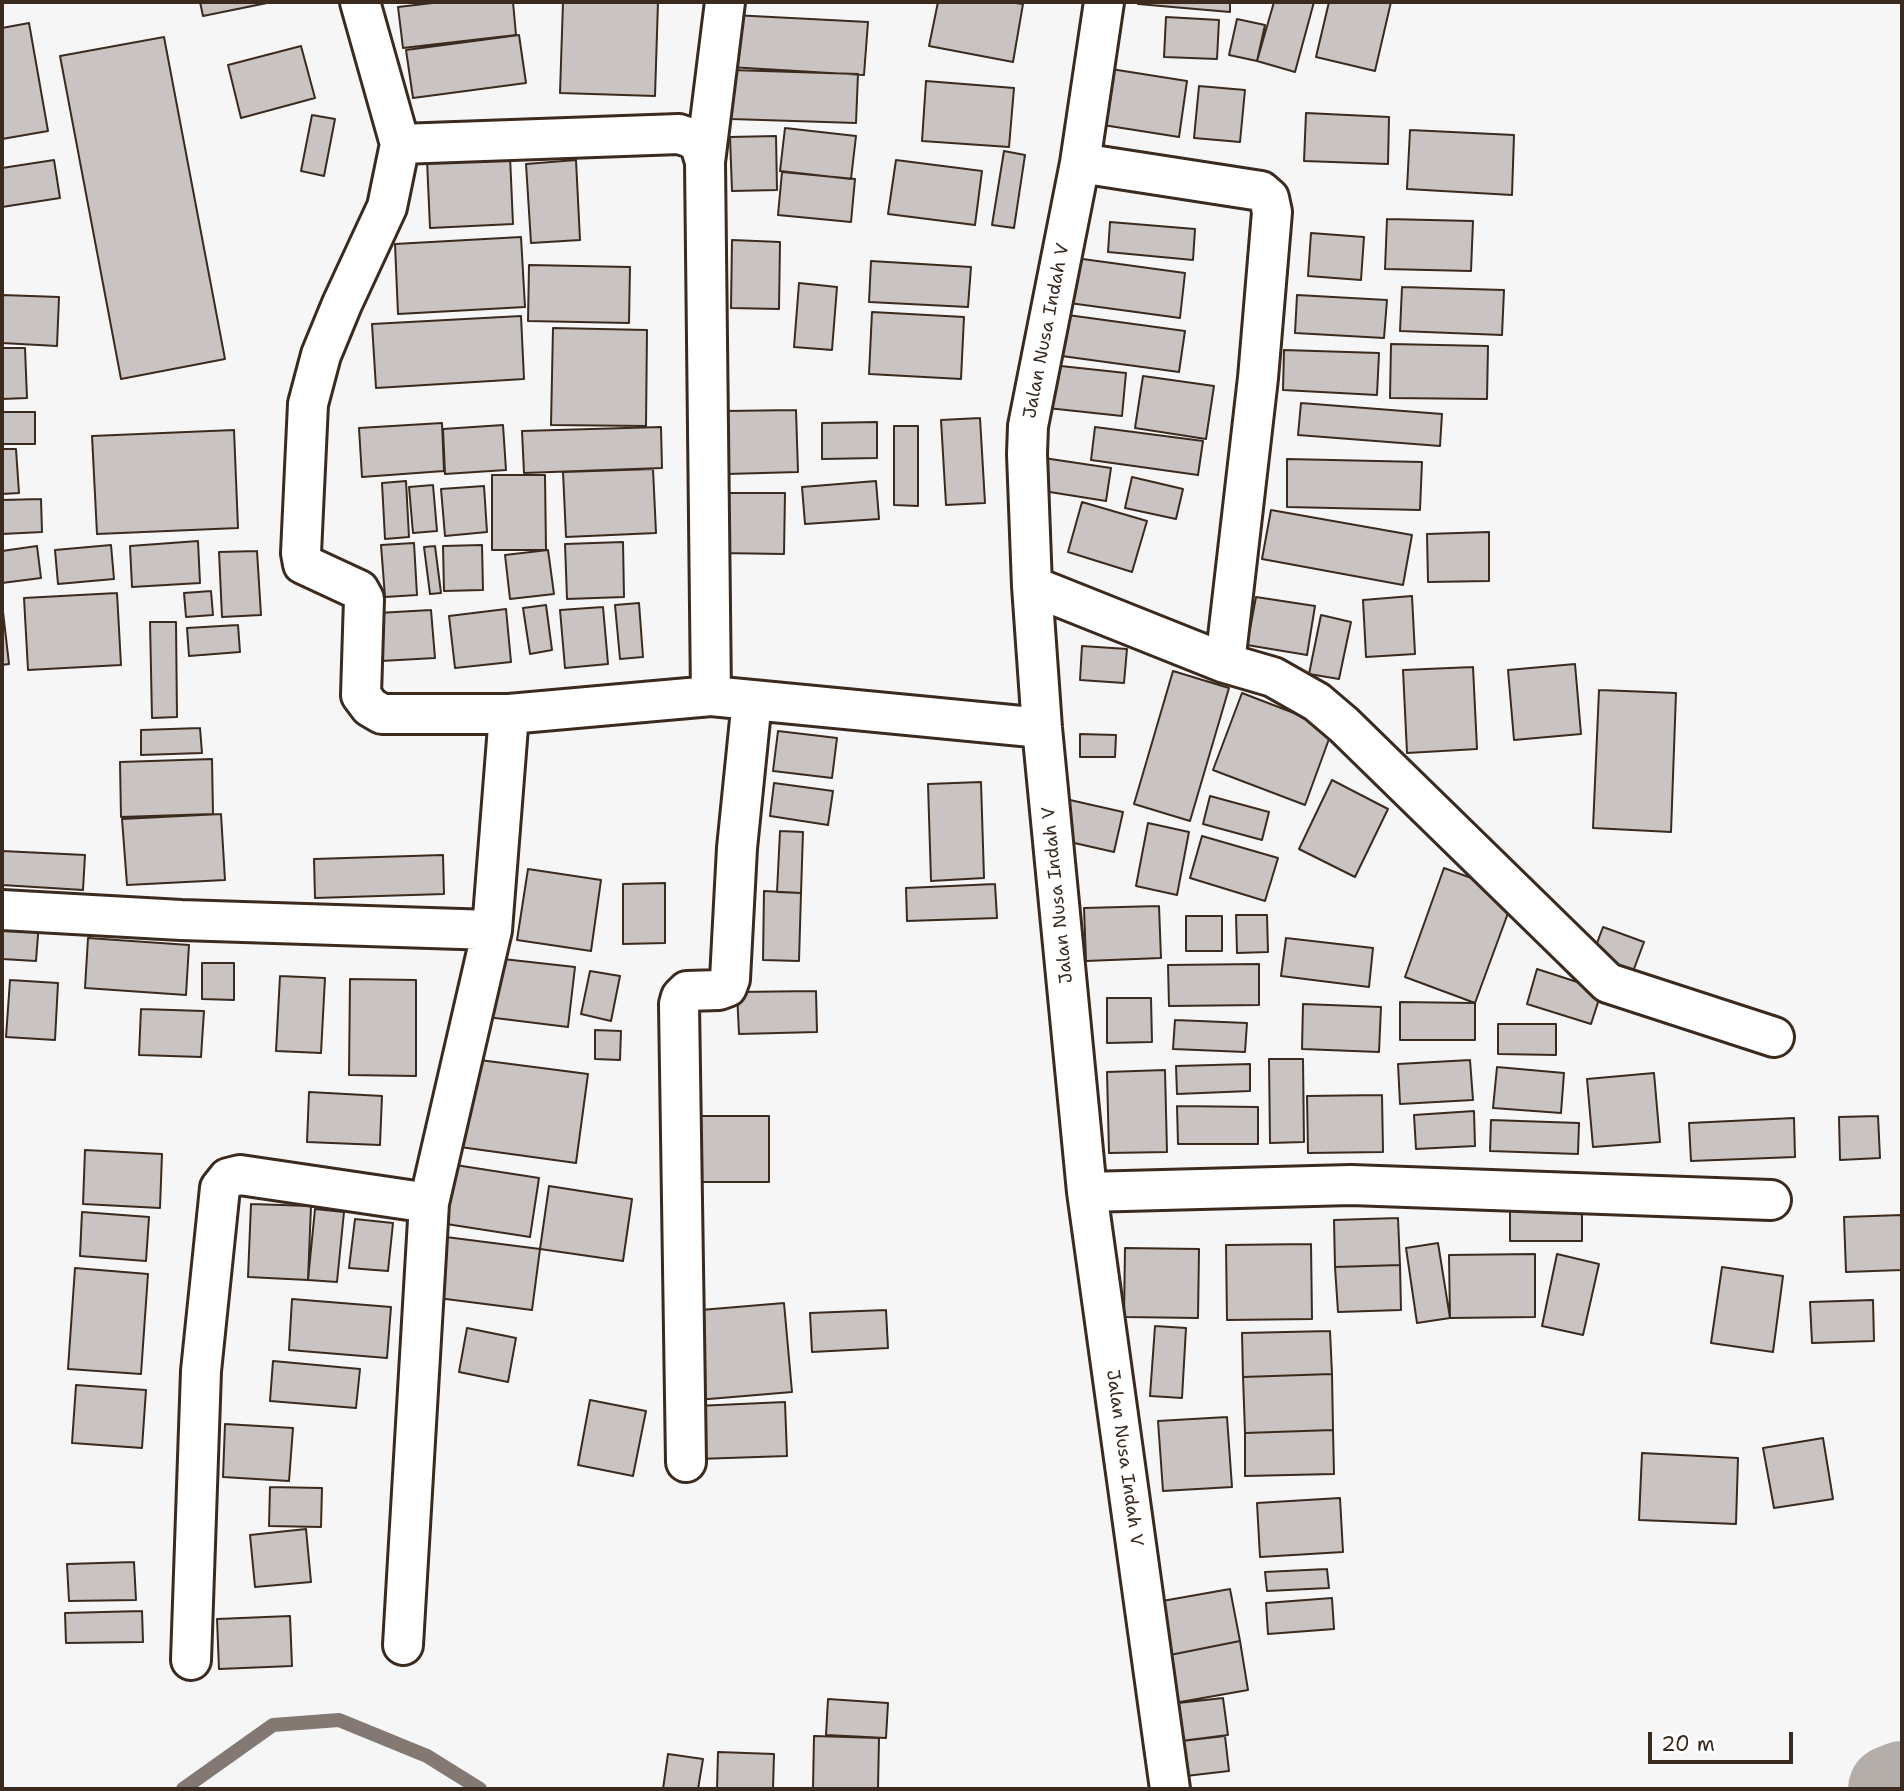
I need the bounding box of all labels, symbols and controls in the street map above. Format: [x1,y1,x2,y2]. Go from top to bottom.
street label: Jalan Nusa Indah V [1019,242,1075,420]
street label: Jalan Nusa Indah V [1038,805,1078,985]
street label: Jalan Nusa Indah V [1101,1368,1147,1548]
scale bar [1652,1718,1797,1762]
text: 20 m [1661,1730,1715,1758]

